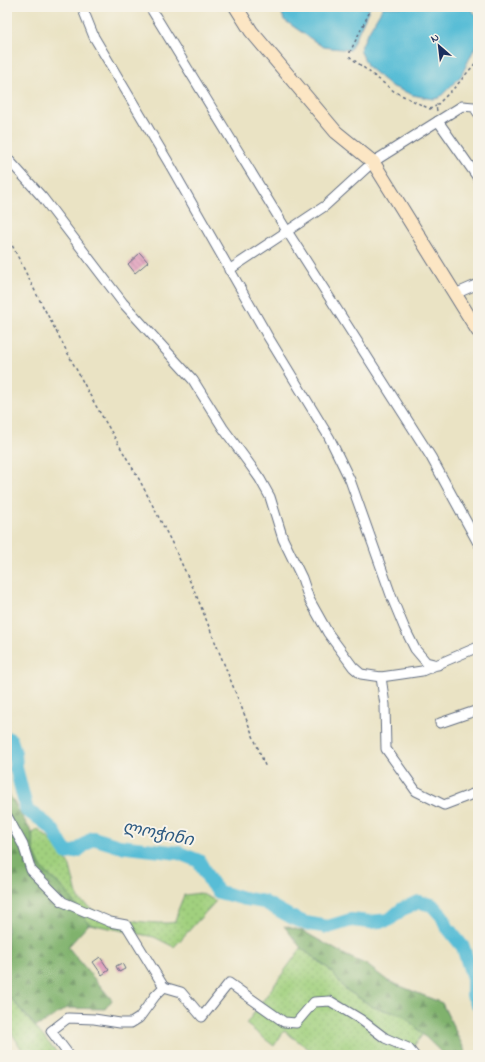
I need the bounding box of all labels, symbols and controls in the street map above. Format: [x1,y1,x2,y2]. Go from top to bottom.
north arrow [419,26,459,66]
text: N [428,29,442,47]
water label: ლოჭინი [120,815,197,853]

